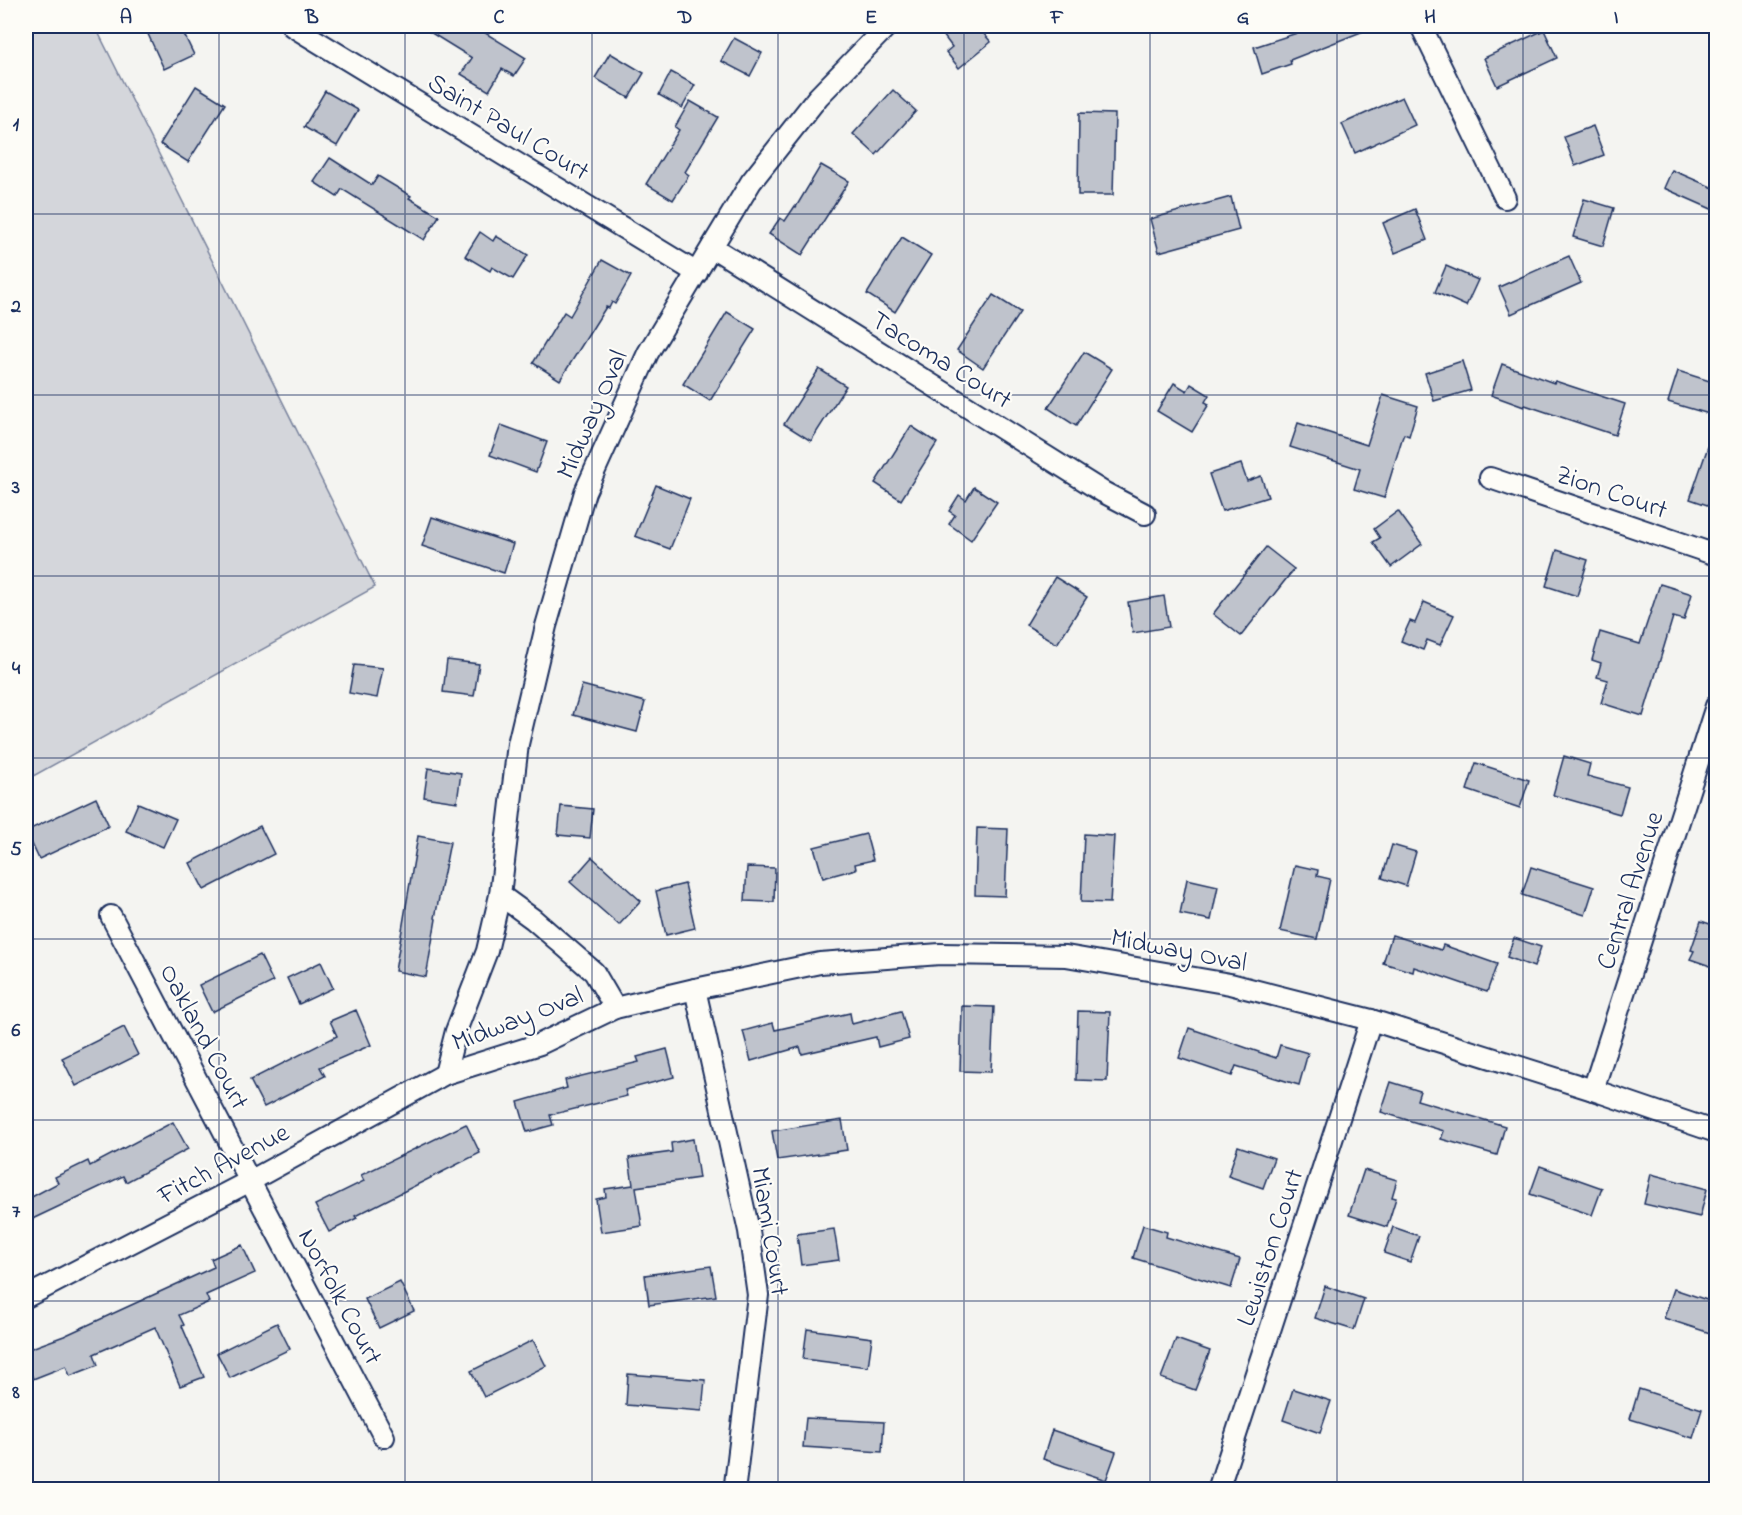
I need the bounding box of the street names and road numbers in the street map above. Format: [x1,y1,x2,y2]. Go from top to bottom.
street label: Saint Paul Court [419,64,596,192]
street label: Tacoma Court [862,302,1019,420]
street label: Midway Oval [547,344,639,486]
street label: Zion Court [1550,456,1672,531]
street label: Central Avenue [1587,806,1676,975]
street label: Midway Oval [1107,919,1250,984]
street label: Oakland Court [148,957,258,1117]
street label: Midway Oval [447,977,589,1063]
street label: Fitch Avenue [151,1114,298,1217]
street label: Miami Court [739,1164,798,1299]
street label: Lewiston Court [1228,1164,1315,1331]
street label: Norfolk Court [286,1222,391,1372]

